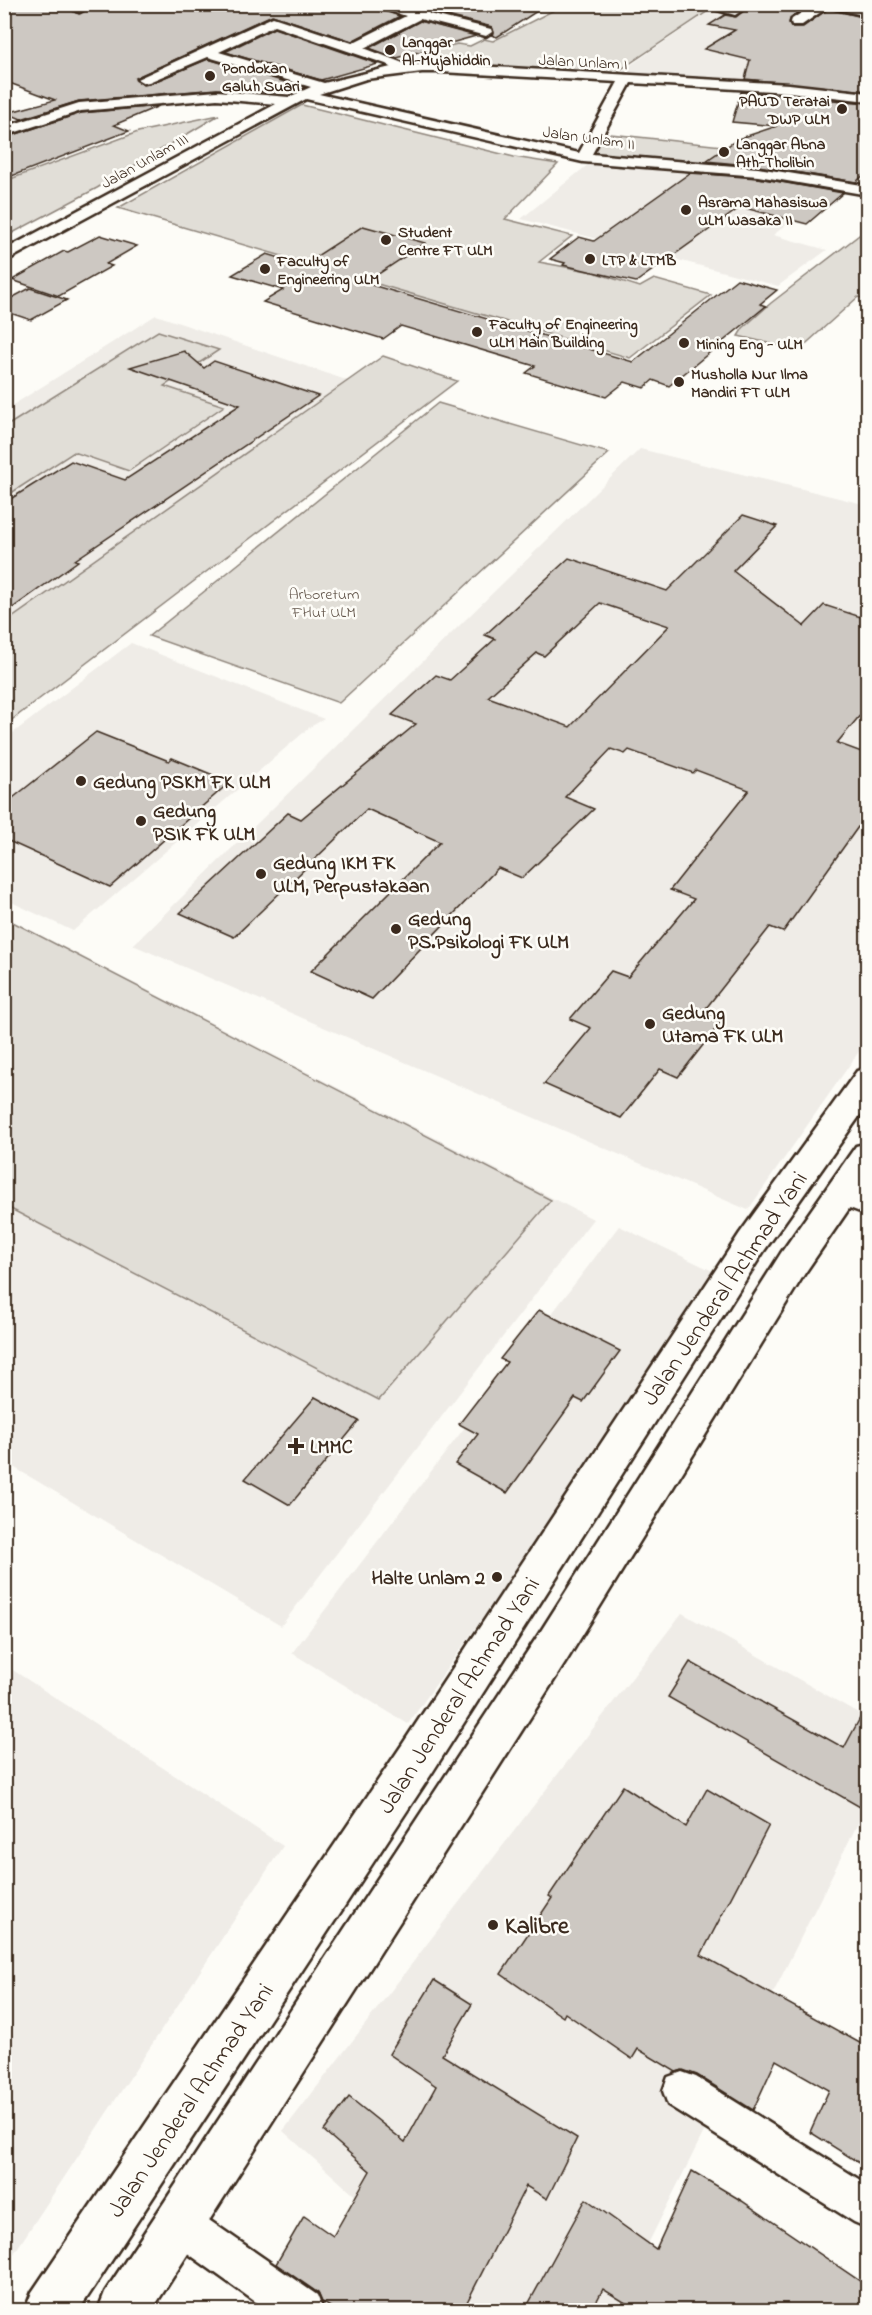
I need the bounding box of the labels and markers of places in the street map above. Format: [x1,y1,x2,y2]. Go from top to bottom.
place label: Langgar Al-Mujahiddin [402,31,491,73]
marker: Langgar Al-Mujahiddin [383,43,397,57]
place label: Pondokan Galuh Suari [222,57,300,99]
marker: Pondokan Galuh Suari [203,69,217,83]
place label: PAUD Teratai DWP ULM [739,90,830,132]
marker: PAUD Teratai DWP ULM [835,102,849,116]
place label: Langgar Abna Ath-Tholibin [736,133,826,175]
marker: Langgar Abna Ath-Tholibin [717,145,731,159]
place label: Asrama Mahasiswa ULM Wasaka II [698,191,828,233]
marker: Asrama Mahasiswa ULM Wasaka II [679,203,693,217]
place label: Student Centre FT ULM [398,221,493,263]
marker: Student Centre FT ULM [379,233,393,247]
place label: LTP & LTMB [602,249,677,273]
place label: Faculty of Engineering ULM [276,250,380,293]
marker: LTP & LTMB [583,252,597,266]
marker: Faculty of Engineering ULM [258,262,272,276]
place label: Faculty of Engineering ULM Main Building [488,313,638,356]
marker: Faculty of Engineering ULM Main Building [470,325,484,339]
place label: Mining Eng - ULM [696,333,803,358]
marker: Mining Eng - ULM [677,336,691,350]
place label: Musholla Nur Ilma Mandiri FT ULM [691,363,808,405]
marker: Musholla Nur Ilma Mandiri FT ULM [672,375,686,389]
place label: Gedung PSKM FK ULM [93,769,271,799]
marker: Gedung PSKM FK ULM [74,774,88,788]
place label: Gedung PSIK FK ULM [153,798,255,850]
marker: Gedung PSIK FK ULM [134,814,148,828]
place label: Gedung IKM FK ULM, Perpustakaan [273,850,429,902]
marker: Gedung IKM FK ULM, Perpustakaan [254,867,268,881]
place label: Gedung PS.Psikologi FK ULM [408,906,569,959]
marker: Gedung PS.Psikologi FK ULM [389,922,403,936]
place label: Gedung Utama FK ULM [662,1000,783,1052]
marker: Gedung Utama FK ULM [643,1017,657,1031]
place label: LMMC [310,1434,353,1463]
marker: LMMC [287,1437,305,1455]
place label: Halte Unlam 2 [371,1565,485,1594]
marker: Halte Unlam 2 [490,1570,504,1584]
place label: Kalibre [505,1910,570,1945]
marker: Kalibre [486,1918,500,1932]

